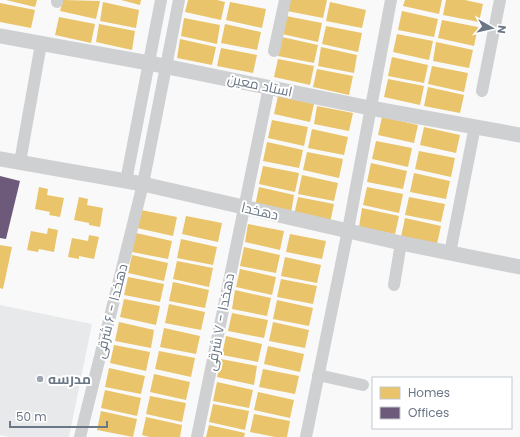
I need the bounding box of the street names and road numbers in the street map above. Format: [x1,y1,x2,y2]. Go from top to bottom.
street label: استاد معین [226,68,294,102]
street label: دهخدا [239,197,281,225]
street label: دهخدا - ۶ شرقی [90,262,132,360]
street label: دهخدا - ۷ شرقی [201,272,239,372]

